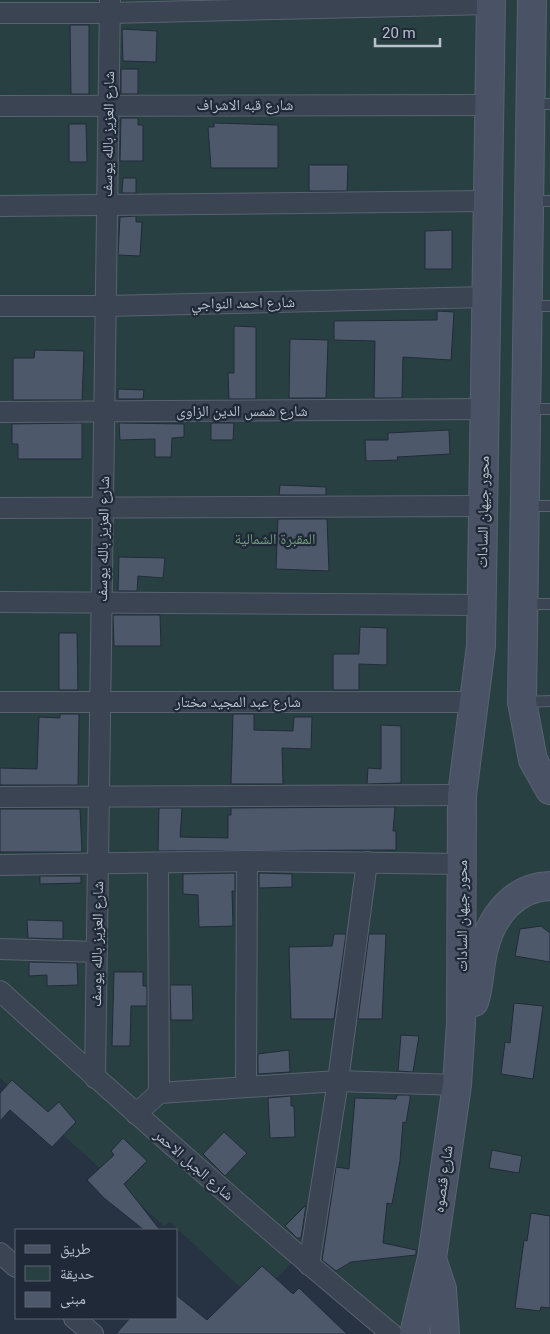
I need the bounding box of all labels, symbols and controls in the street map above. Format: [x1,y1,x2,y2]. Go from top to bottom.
scale bar [375,15,440,47]
text: 20 m [382,24,416,42]
street label: شارع العزيز بالله يوسف [98,71,119,197]
street label: شارع قبه الاشراف [197,96,294,115]
street label: شارع احمد النواجي [191,293,295,316]
street label: شارع شمس الدين الزاوى [176,402,308,421]
street label: محور جيهان السادات [473,456,494,568]
street label: شارع العزيز بالله يوسف [93,476,114,602]
park label: المقبرة الشمالية [234,530,316,548]
street label: شارع عبد المجيد مختار [174,693,301,712]
street label: محور جيهان السادات [453,860,472,972]
street label: شارع العزيز بالله يوسف [87,881,108,1007]
street label: شارع الجبل الاحمر [149,1125,237,1205]
street label: شارع قنصوه [429,1144,458,1214]
legend [15,1229,178,1319]
text: طريق [60,1240,91,1259]
text: حديقة [60,1265,95,1283]
text: مبنى [60,1290,86,1309]

